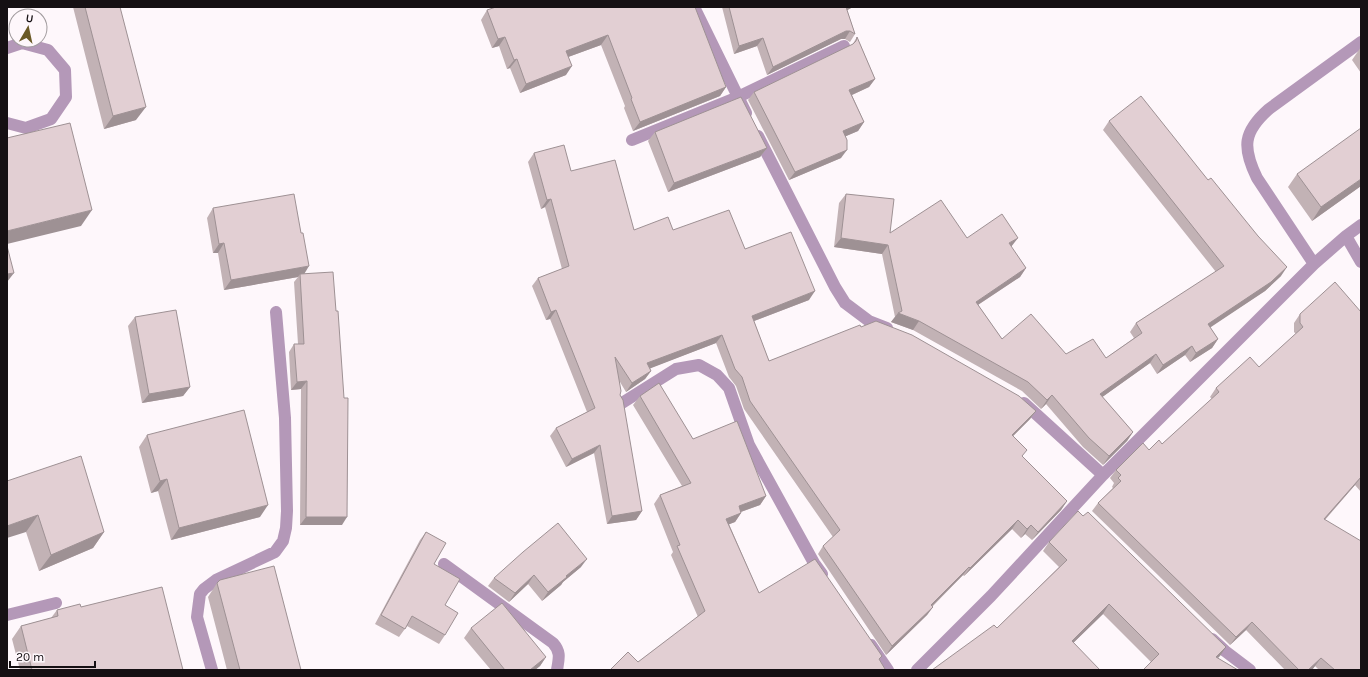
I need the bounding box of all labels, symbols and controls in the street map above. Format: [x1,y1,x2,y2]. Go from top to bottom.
north arrow [8,8,48,48]
text: U [25,12,34,26]
scale bar [10,643,95,669]
text: 20 m [16,650,44,664]

